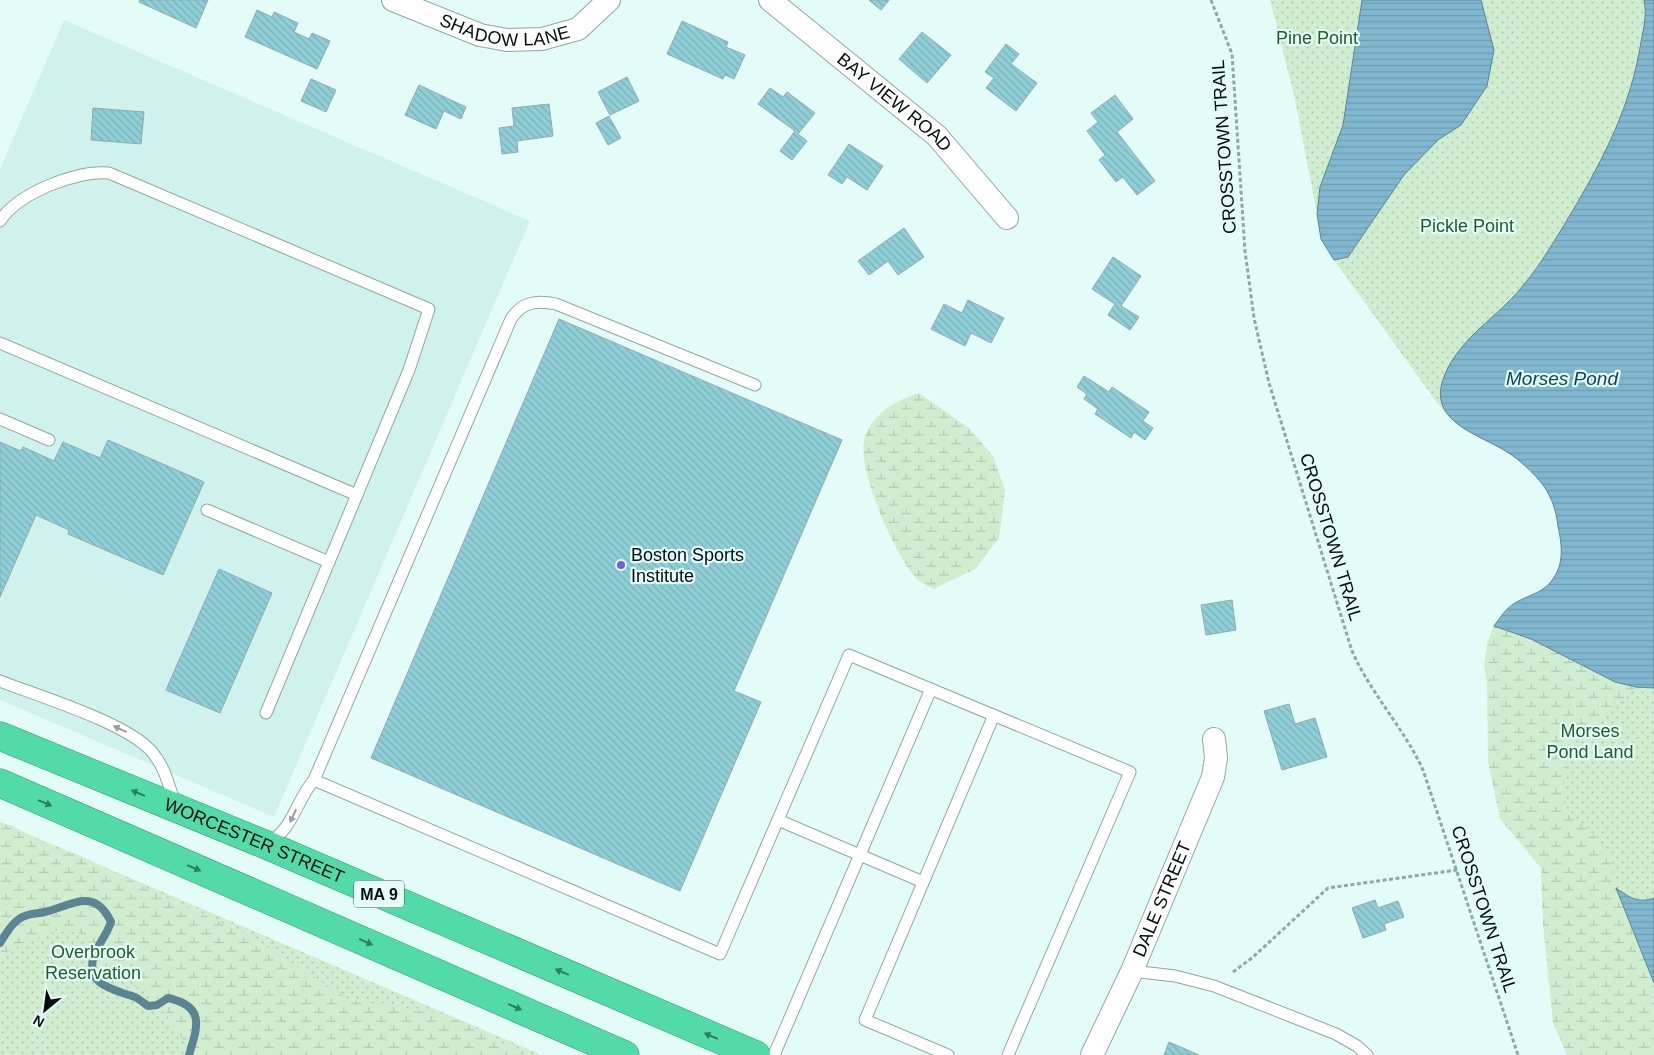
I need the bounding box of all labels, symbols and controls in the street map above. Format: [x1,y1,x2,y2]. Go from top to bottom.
street label: SHADOW LANE [437,10,572,50]
park label: Pine Point [1276,28,1358,48]
street label: BAY VIEW ROAD [833,49,956,155]
street label: CROSSTOWN TRAIL [1208,59,1240,235]
park label: Pickle Point [1420,216,1514,236]
water label: Morses Pond [1506,368,1619,389]
street label: CROSSTOWN TRAIL [1296,451,1366,623]
place label: Boston Sports Institute [631,545,744,586]
marker: Boston Sports Institute [615,559,627,571]
park label: Morses Pond Land [1546,721,1634,762]
one-way arrow [113,725,127,733]
one-way arrow [131,788,145,796]
street label: WORCESTER STREET [161,794,347,887]
one-way arrow [38,799,52,807]
one-way arrow [288,809,296,823]
street label: CROSSTOWN TRAIL [1448,823,1520,995]
street label: DALE STREET [1129,838,1195,960]
one-way arrow [187,864,201,872]
road number: MA 9 [354,881,404,908]
one-way arrow [359,939,373,947]
park label: Overbrook Reservation [45,942,141,983]
one-way arrow [555,967,569,975]
north arrow [20,985,70,1035]
one-way arrow [508,1004,522,1012]
text: N [30,1012,47,1031]
one-way arrow [704,1031,718,1039]

